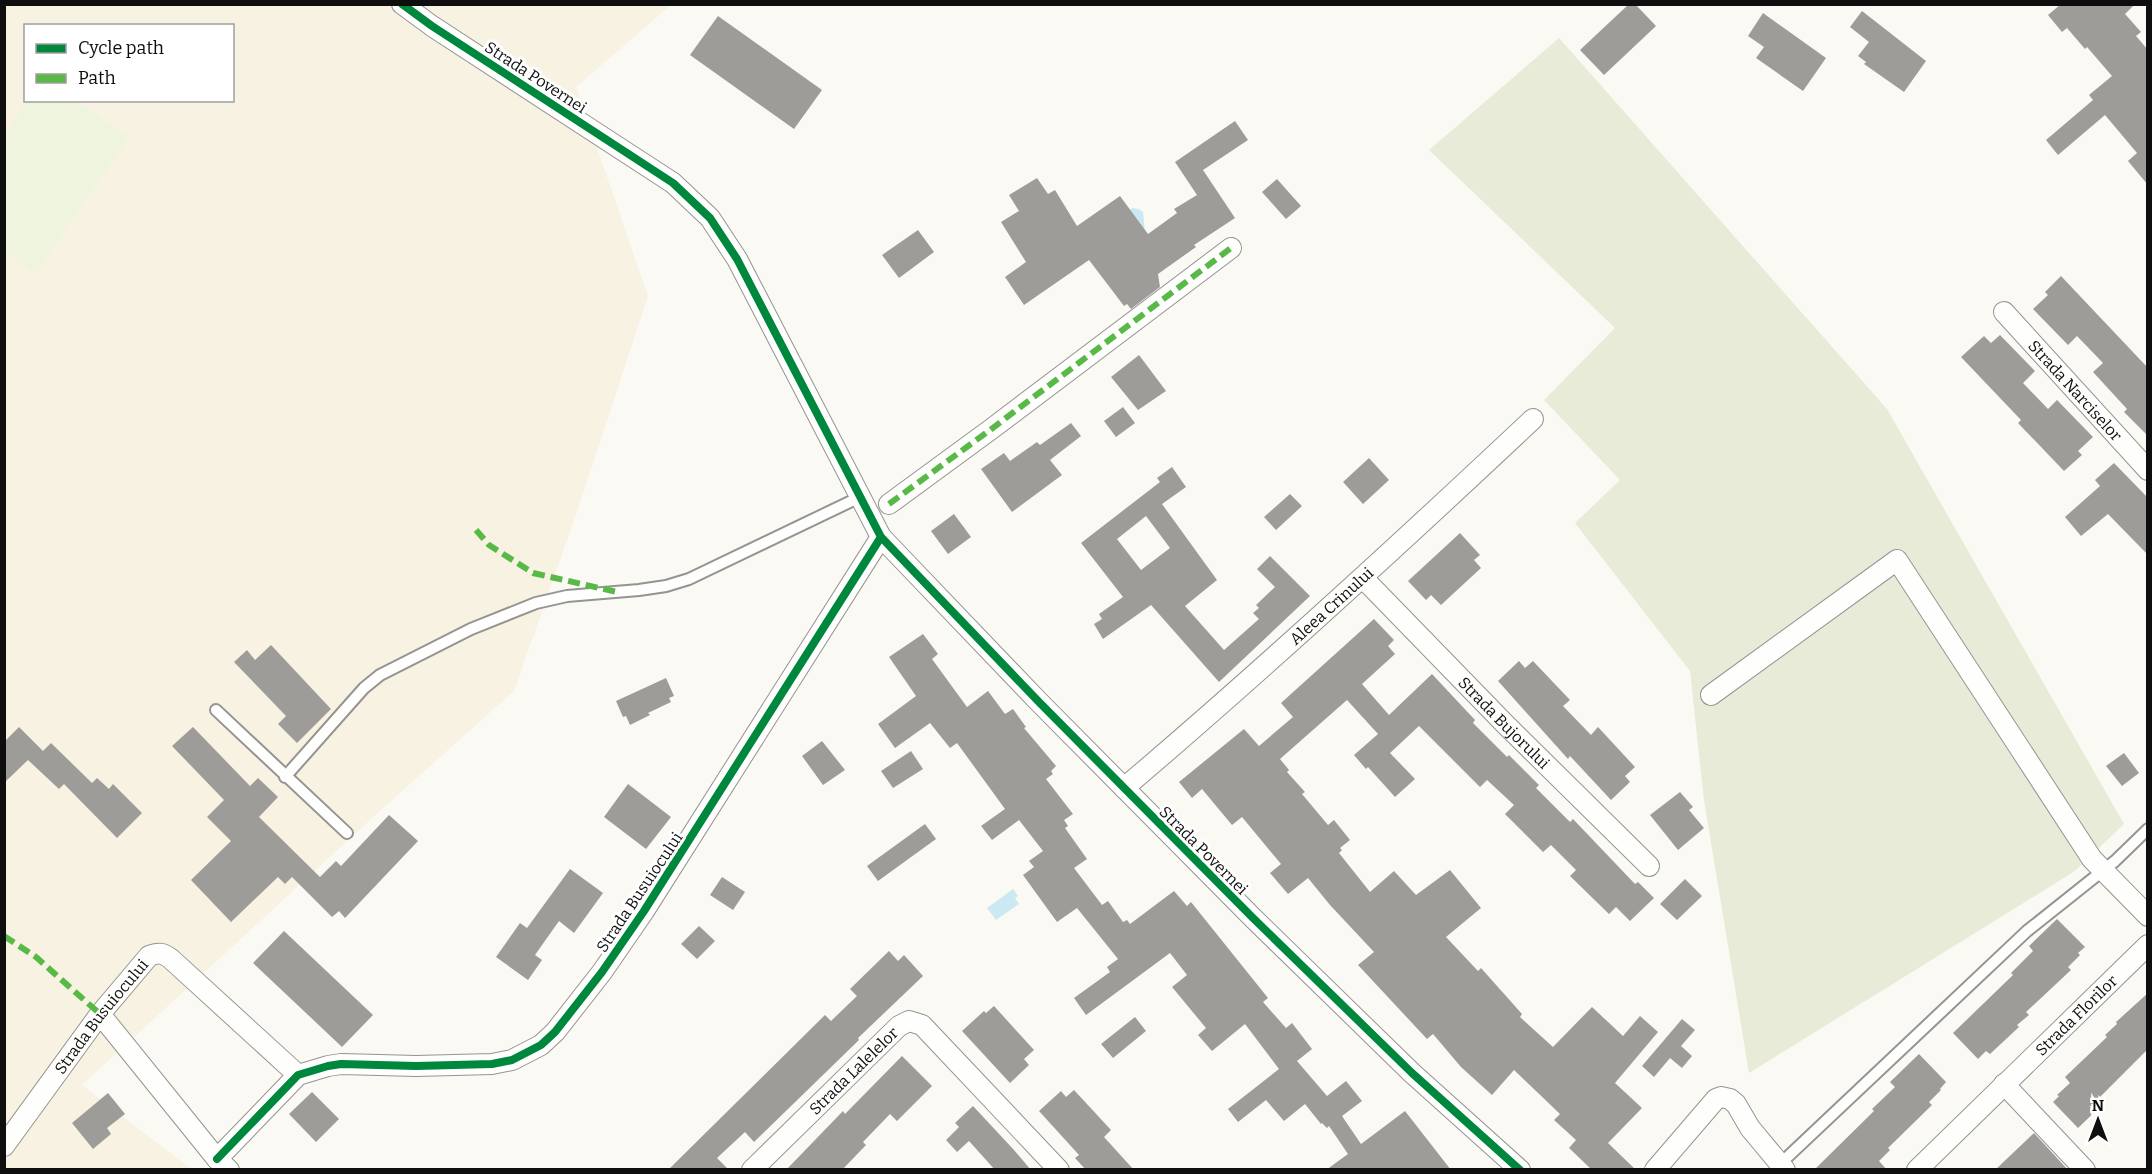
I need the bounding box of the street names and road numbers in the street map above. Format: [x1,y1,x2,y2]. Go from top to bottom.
street label: Strada Povernei [481,38,590,117]
street label: Strada Narciselor [2024,336,2126,445]
street label: Aleea Crinului [1286,563,1377,649]
street label: Strada Bujorului [1454,673,1554,773]
street label: Strada Povernei [1155,802,1252,899]
street label: Strada Busuiocului [592,829,687,956]
street label: Strada Busuiocului [51,955,152,1078]
street label: Strada Florilor [2031,971,2121,1060]
street label: Strada Lalelelor [805,1023,902,1119]

